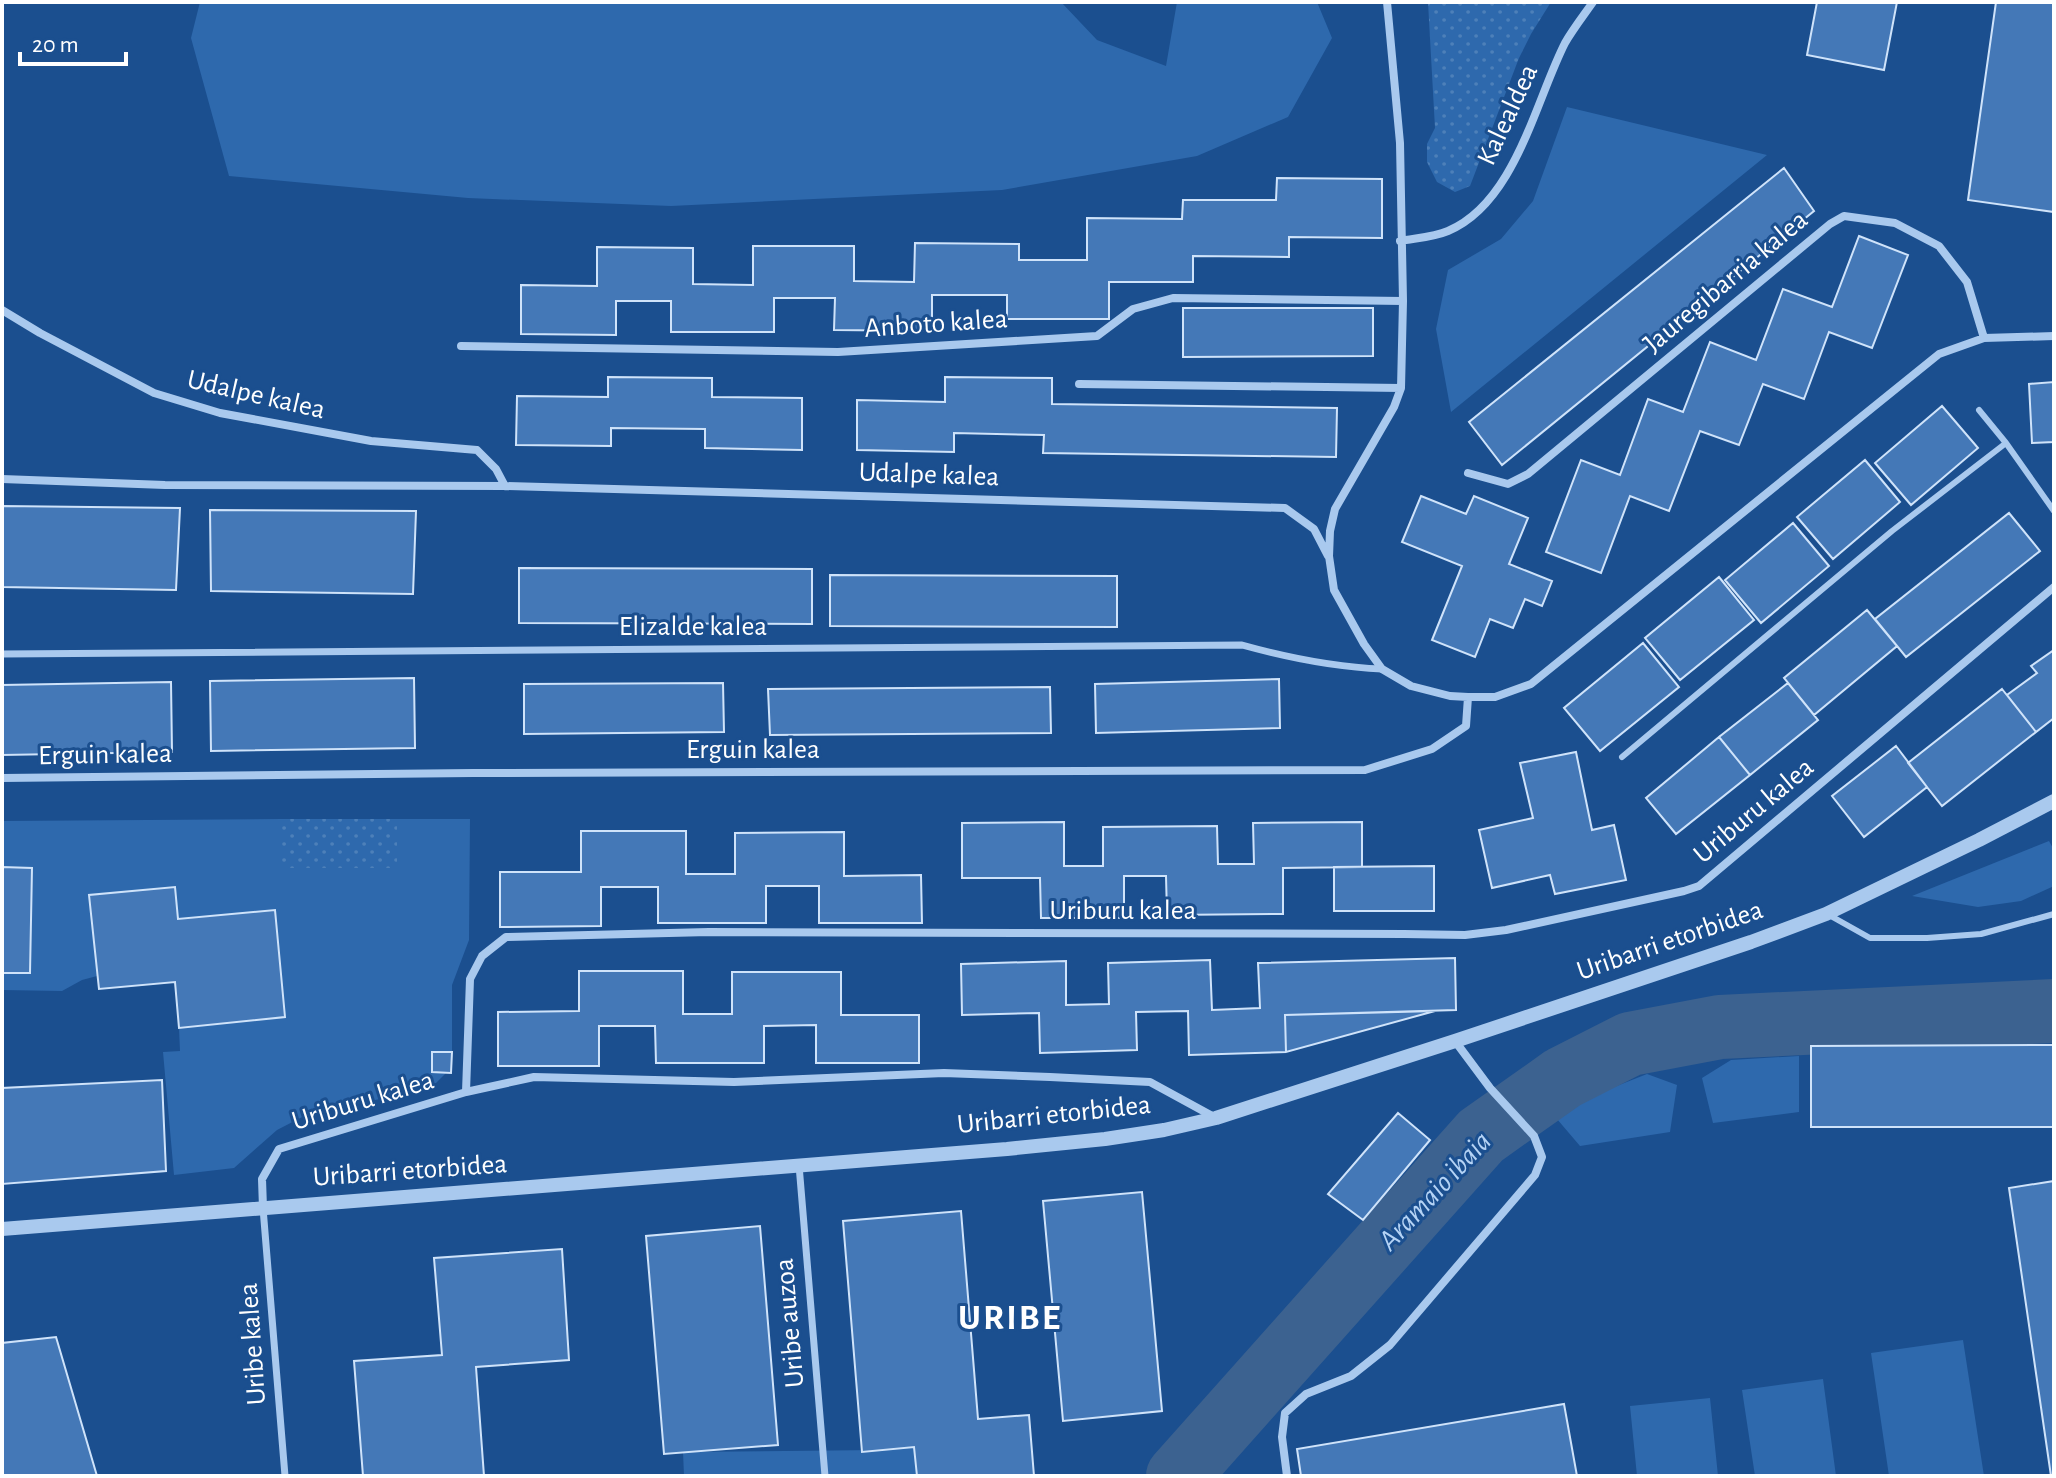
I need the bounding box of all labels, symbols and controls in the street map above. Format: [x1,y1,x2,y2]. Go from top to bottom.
scale bar [20,16,126,66]
text: 20 m [32,33,79,57]
street label: Kalealdea [1472,60,1544,170]
street label: Jauregibarria kalea [1639,206,1813,358]
street label: Anboto kalea [864,305,1009,343]
street label: Udalpe kalea [184,366,328,424]
street label: Udalpe kalea [858,459,1000,491]
street label: Elizalde kalea [619,613,767,641]
street label: Erguin kalea [686,736,820,764]
street label: Erguin kalea [38,740,172,770]
street label: Uriburu kalea [1689,753,1819,869]
street label: Uribarri etorbidea [1573,896,1767,986]
street label: Uriburu kalea [1049,897,1197,925]
street label: Uriburu kalea [289,1066,437,1136]
street label: Uribarri etorbidea [956,1091,1152,1139]
water label: Aramaio ibaia [1372,1126,1497,1257]
street label: Uribarri etorbidea [312,1150,508,1192]
street label: Uribe auzoa [770,1257,810,1389]
street label: Uribe kalea [235,1282,271,1406]
district label: URIBE [958,1300,1062,1336]

